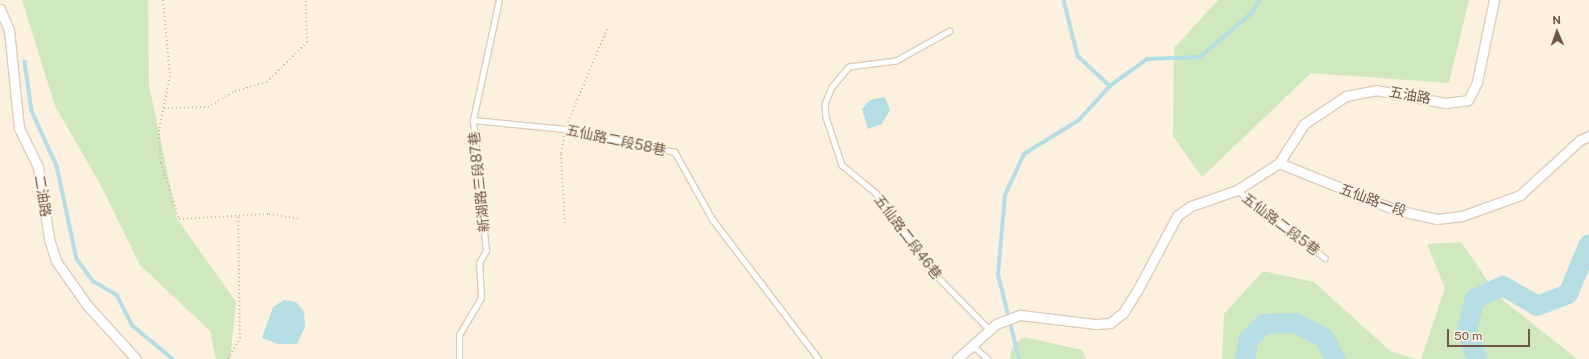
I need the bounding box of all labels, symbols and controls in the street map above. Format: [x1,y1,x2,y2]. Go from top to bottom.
north arrow [1537,12,1577,52]
text: N [1552,14,1561,26]
street label: 五油路 [1388,83,1432,107]
street label: 五仙路二段58巷 [564,121,668,159]
street label: 新湖路三段87巷 [465,131,493,233]
street label: 二油路 [31,174,55,218]
street label: 五仙路一段 [1337,180,1409,220]
street label: 五仙路二段5巷 [1239,189,1323,259]
street label: 五仙路二段46巷 [871,191,945,283]
scale bar [1449,321,1532,347]
text: 50 m [1454,329,1482,343]

